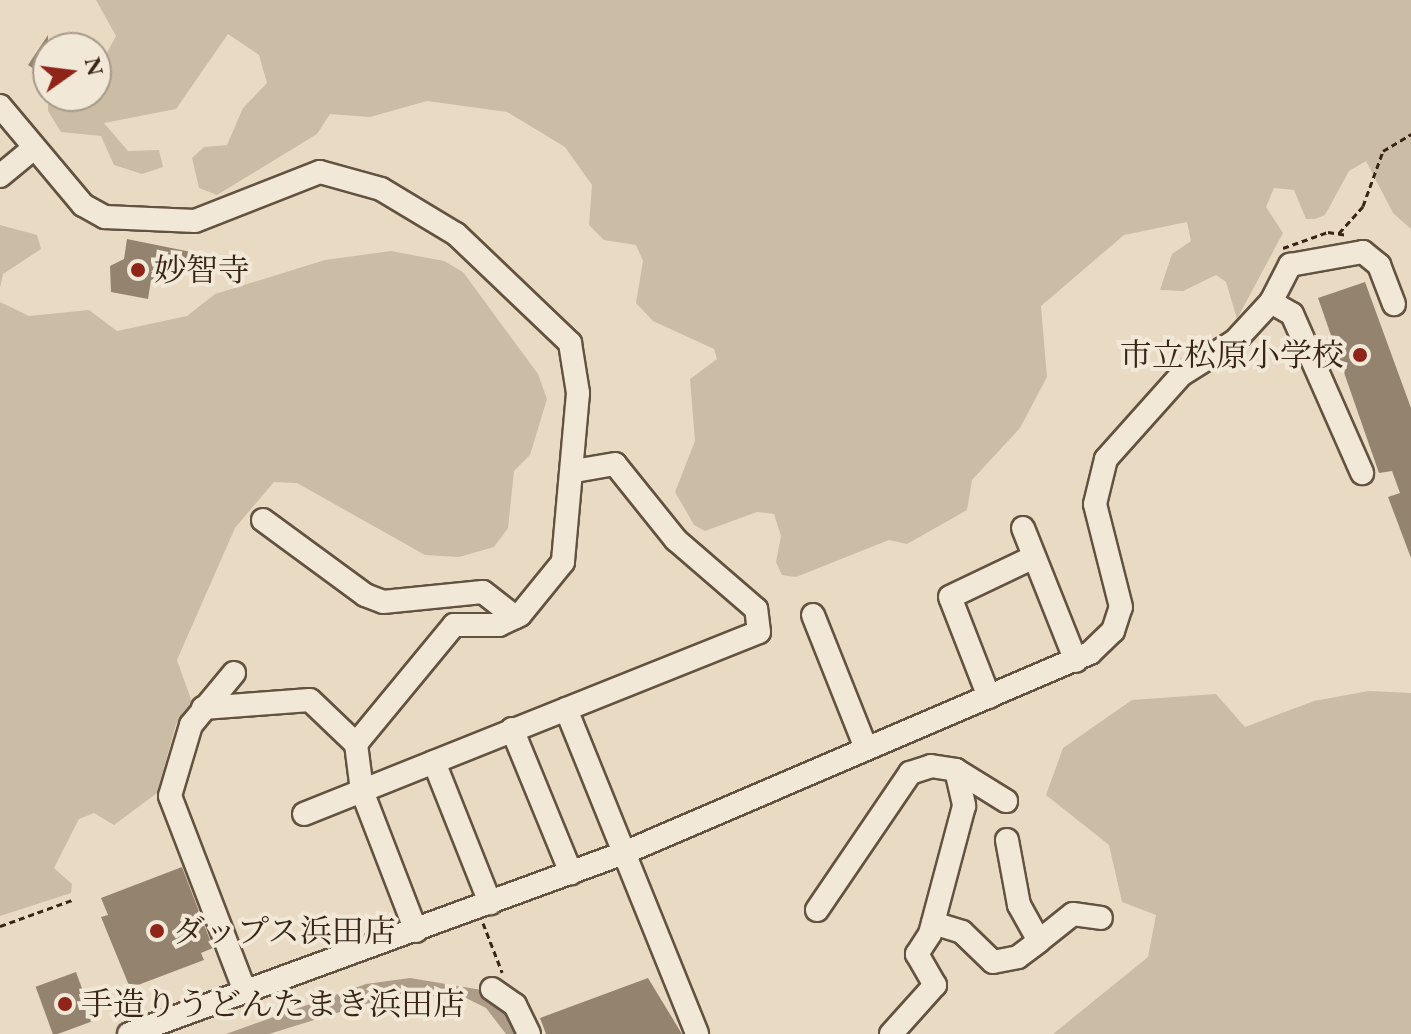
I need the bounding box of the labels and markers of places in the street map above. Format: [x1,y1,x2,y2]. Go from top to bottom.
place label: 妙智寺 [154,251,250,289]
marker: 妙智寺 [129,261,147,279]
place label: 市立松原小学校 [1120,336,1344,374]
marker: 市立松原小学校 [1351,346,1369,364]
place label: ダップス浜田店 [173,912,397,950]
marker: ダップス浜田店 [148,922,166,940]
place label: 手造りうどんたまき浜田店 [81,985,465,1023]
marker: 手造りうどんたまき浜田店 [56,995,74,1013]

